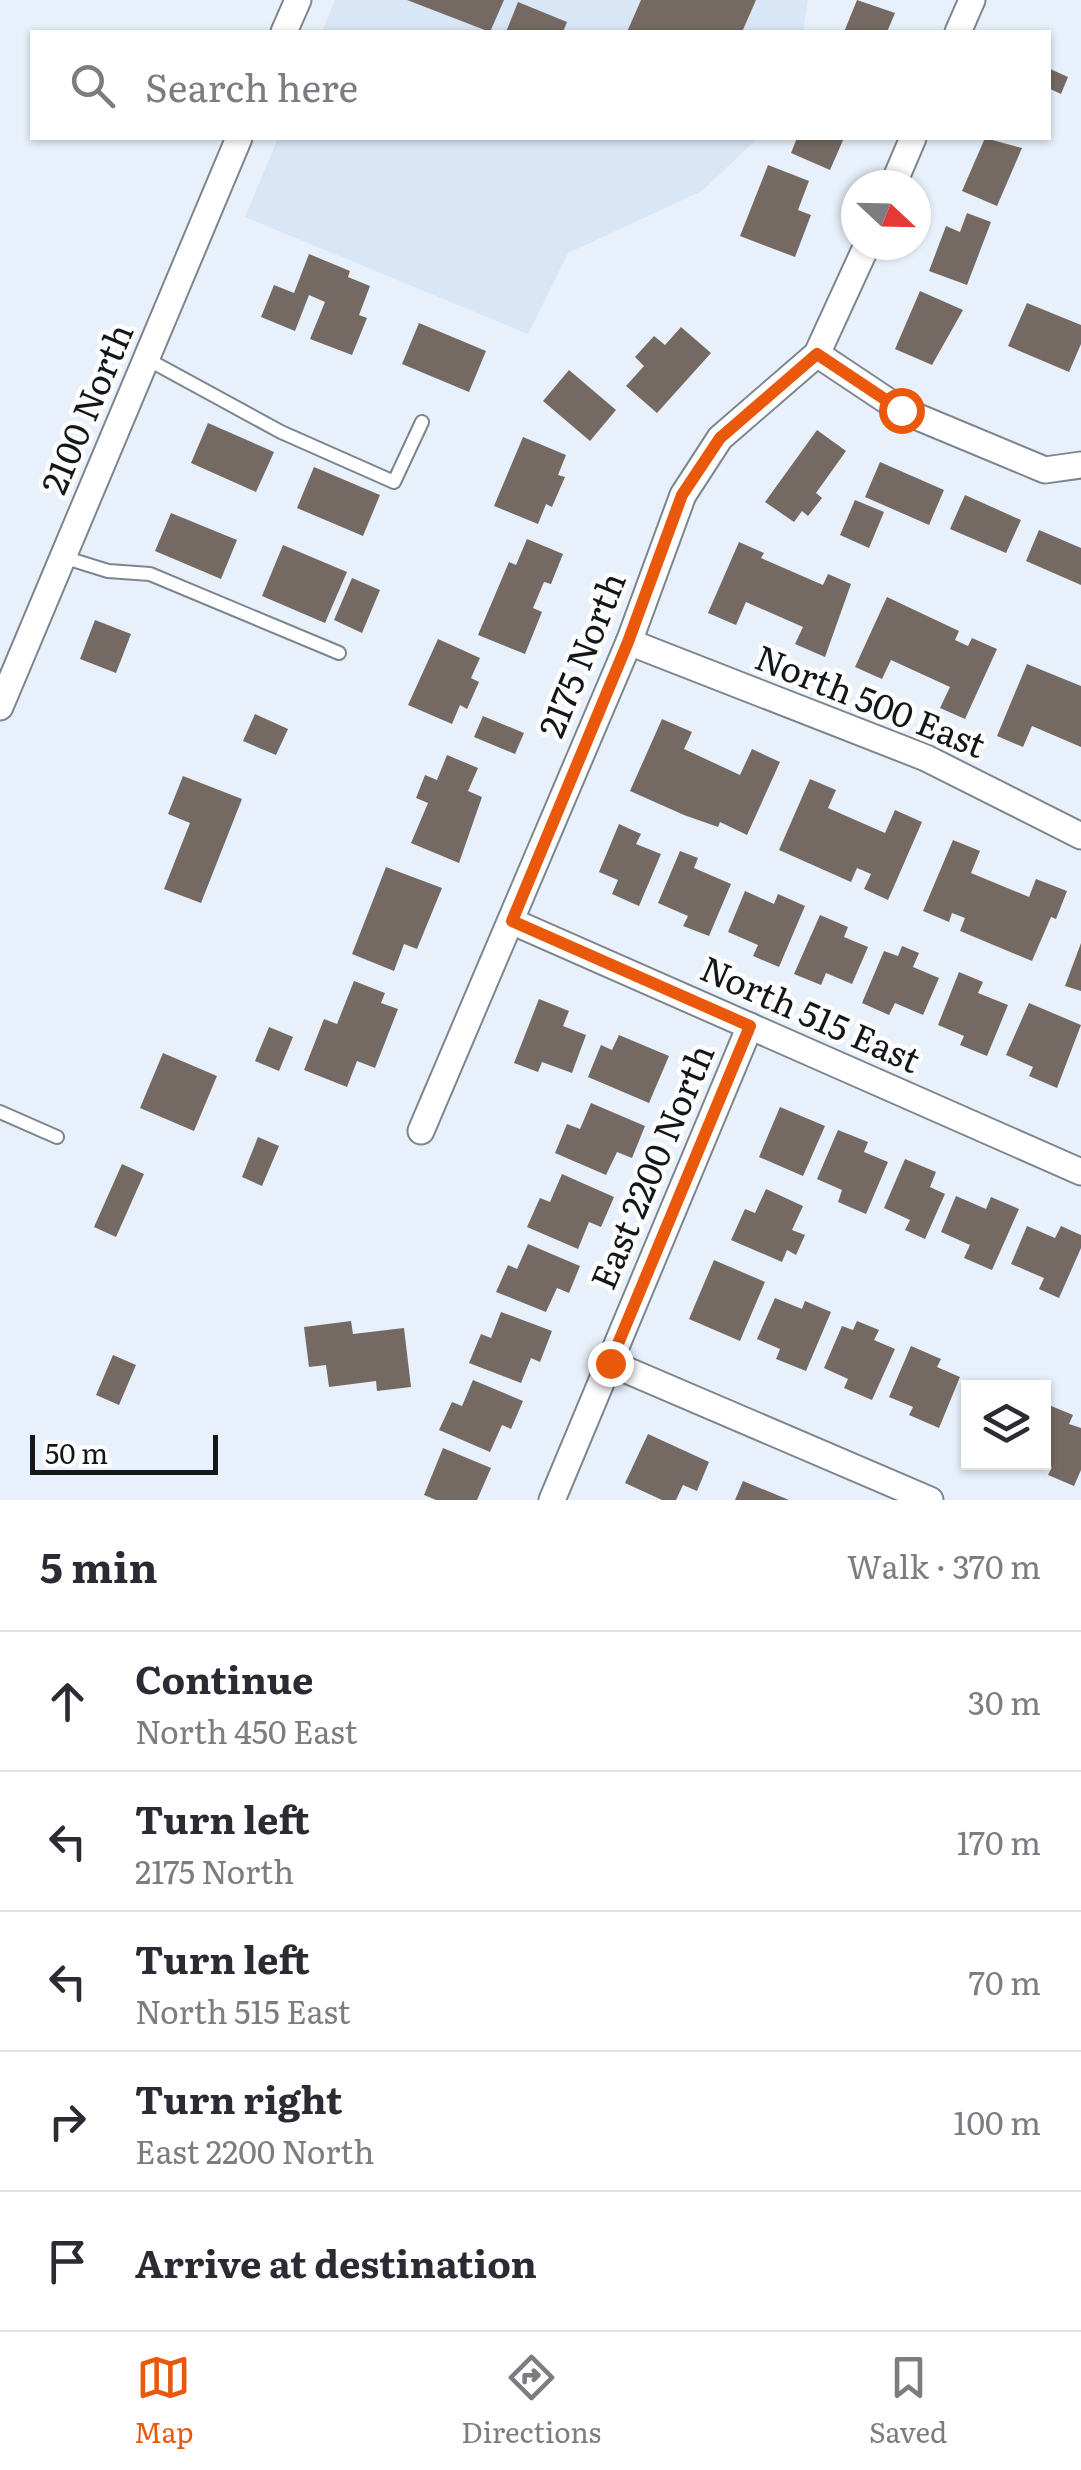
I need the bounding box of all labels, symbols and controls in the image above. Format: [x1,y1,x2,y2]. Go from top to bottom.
search box [30,30,1051,140]
text: Search here [145,57,358,114]
icon: search [65,58,120,113]
north arrow [841,170,931,260]
street label: 2100 North [26,314,145,501]
route start [879,388,925,434]
street label: 2175 North [524,563,637,744]
street label: North 500 East [748,629,994,769]
street label: North 515 East [693,941,929,1084]
street label: East 2200 North [575,1035,725,1297]
route end [588,1341,634,1387]
map controls [961,1380,1051,1470]
button: layers [961,1380,1051,1470]
scale bar [30,1430,218,1474]
text: 50 m [45,1431,108,1473]
text: 5 min [40,1534,158,1596]
text: Walk · 370 m [847,1541,1041,1589]
text: Continue [135,1649,313,1706]
icon: ahead [40,1674,95,1729]
text: 30 m [968,1677,1041,1725]
text: North 450 East [135,1706,357,1754]
text: Turn left [135,1789,310,1846]
icon: left [40,1814,95,1869]
text: 170 m [957,1817,1041,1865]
text: 2175 North [135,1846,294,1894]
text: Turn left [135,1929,310,1986]
icon: left [40,1954,95,2009]
text: 70 m [969,1957,1041,2005]
text: North 515 East [135,1986,351,2034]
text: Turn right [135,2069,342,2126]
icon: right [40,2094,95,2149]
text: 100 m [954,2097,1041,2145]
text: East 2200 North [135,2126,374,2174]
text: Arrive at destination [135,2233,537,2290]
icon: arrive [40,2234,95,2289]
tab: Map [134,2350,194,2452]
tab: Directions [461,2350,601,2452]
tab: Saved [869,2350,947,2452]

